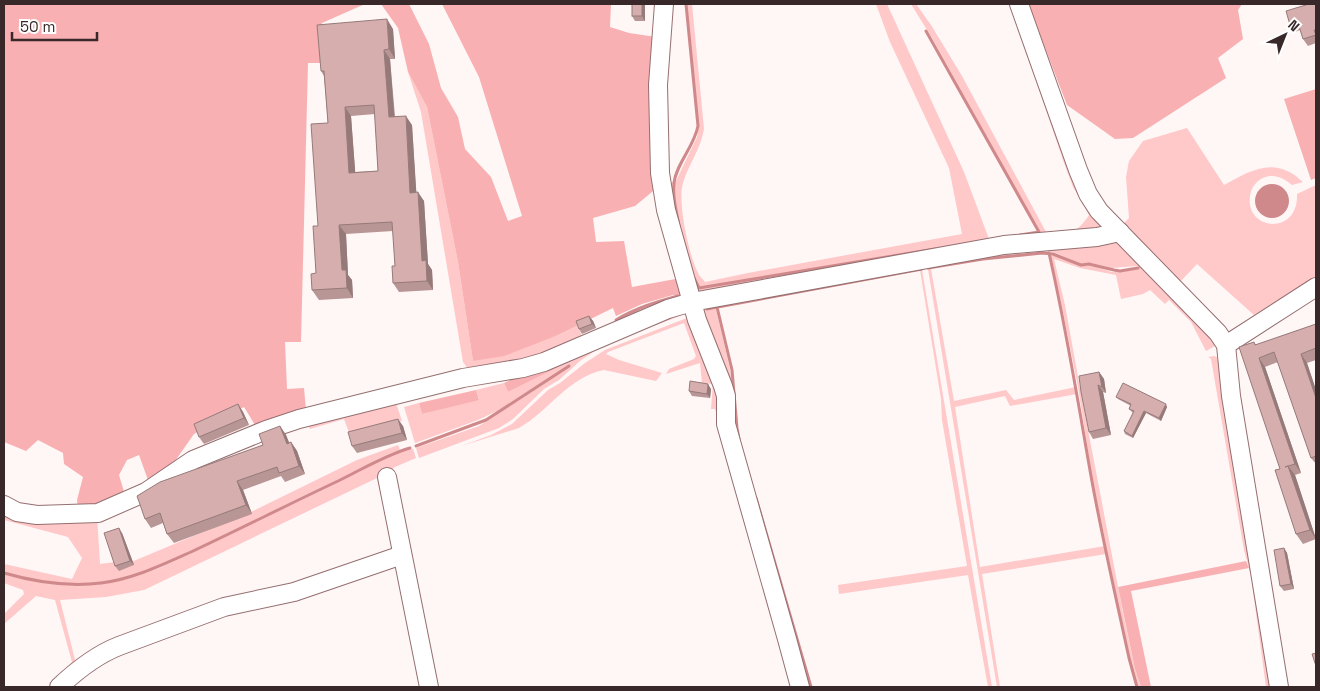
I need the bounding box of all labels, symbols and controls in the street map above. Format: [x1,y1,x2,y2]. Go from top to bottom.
scale bar [12,10,98,42]
north arrow [1260,10,1310,60]
text: N [1284,16,1303,35]
text: 50 m [20,17,55,36]

